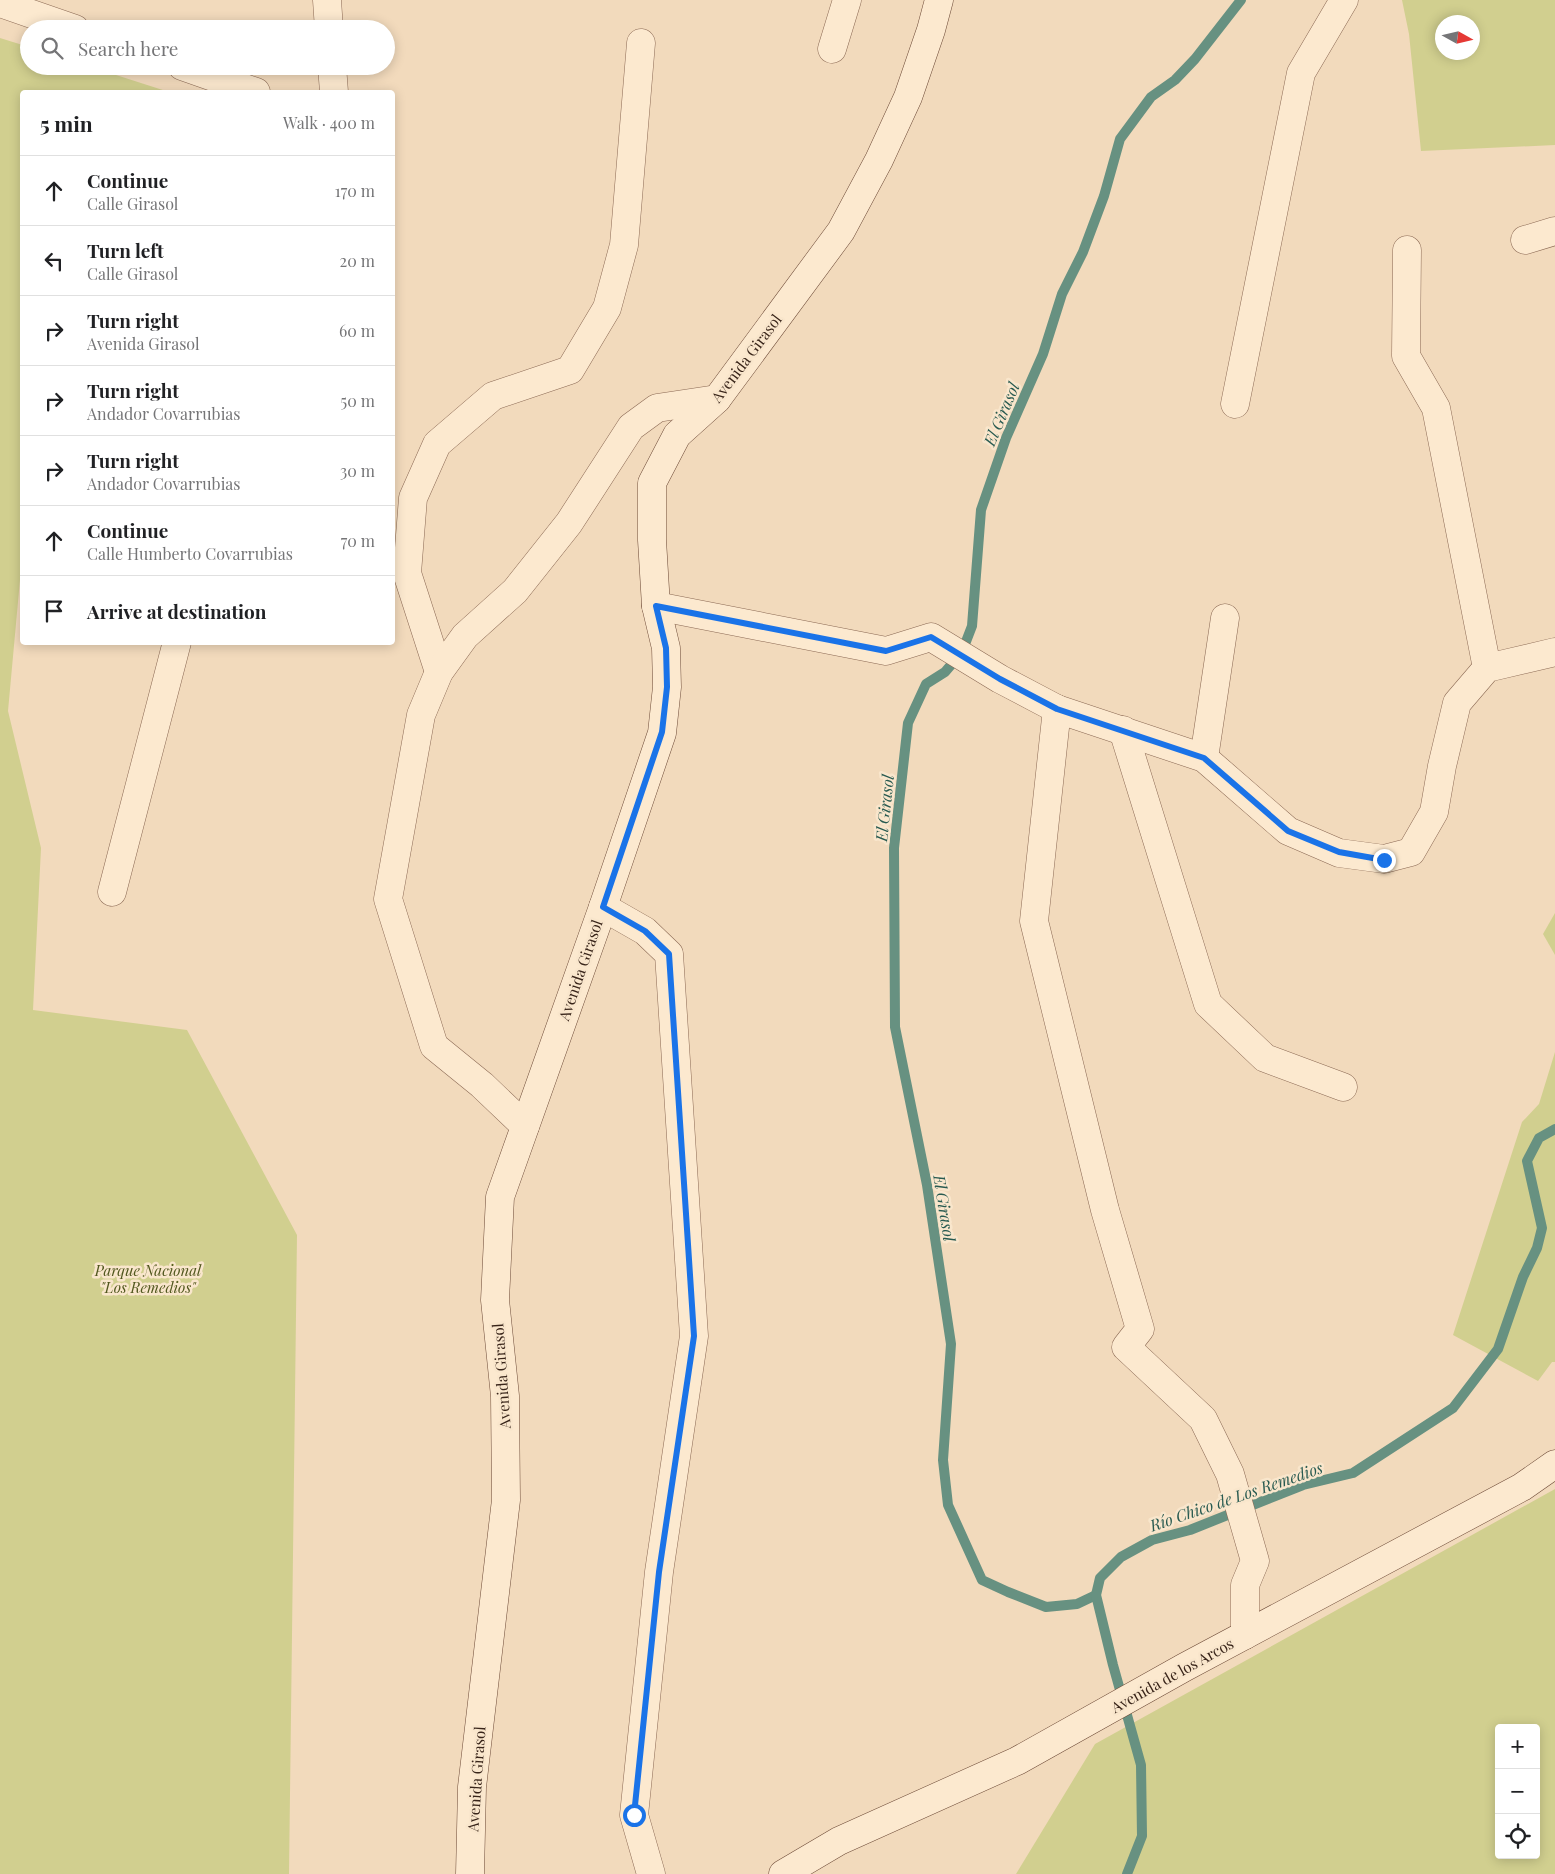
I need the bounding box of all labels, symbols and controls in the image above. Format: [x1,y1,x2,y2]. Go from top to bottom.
north arrow [1435,15,1480,60]
search box [20,20,395,75]
icon: search [38,34,66,62]
text: Search here [78,35,178,61]
text: 5 min [40,109,93,137]
text: Walk · 400 m [283,112,375,133]
text: Continue [87,167,168,193]
icon: ahead [40,177,68,205]
text: 170 m [335,180,375,201]
text: Calle Girasol [87,193,178,214]
text: Turn left [87,237,164,263]
icon: left [40,247,68,275]
text: 20 m [340,250,375,271]
text: Calle Girasol [87,263,178,284]
text: Turn right [87,307,179,333]
street label: Avenida Girasol [706,310,786,407]
icon: right [40,317,68,345]
text: 60 m [339,320,375,341]
text: Avenida Girasol [87,333,200,354]
text: Turn right [87,377,179,403]
water label: El Girasol [978,379,1024,450]
icon: right [40,387,68,415]
text: 50 m [341,390,375,411]
text: Andador Covarrubias [87,403,240,424]
text: Turn right [87,447,179,473]
icon: right [40,457,68,485]
text: 30 m [340,460,375,481]
text: Andador Covarrubias [87,473,240,494]
text: Continue [87,517,168,543]
icon: ahead [40,527,68,555]
text: 70 m [341,530,375,551]
text: Calle Humberto Covarrubias [87,543,293,564]
icon: arrive [40,597,68,625]
text: Arrive at destination [87,598,267,624]
water label: El Girasol [870,773,898,843]
route end [1373,849,1396,872]
street label: Avenida Girasol [553,917,607,1024]
water label: El Girasol [929,1172,961,1243]
park label: Parque Nacional "Los Remedios" [94,1260,202,1297]
street label: Avenida Girasol [487,1323,515,1430]
water label: Río Chico de Los Remedios [1146,1456,1325,1536]
street label: Avenida de los Arcos [1106,1633,1237,1718]
map controls [1495,1724,1540,1859]
button: + [1495,1724,1540,1769]
street label: Avenida Girasol [462,1726,490,1833]
button: − [1495,1769,1540,1814]
route start [623,1804,646,1827]
button: locate [1495,1814,1540,1859]

